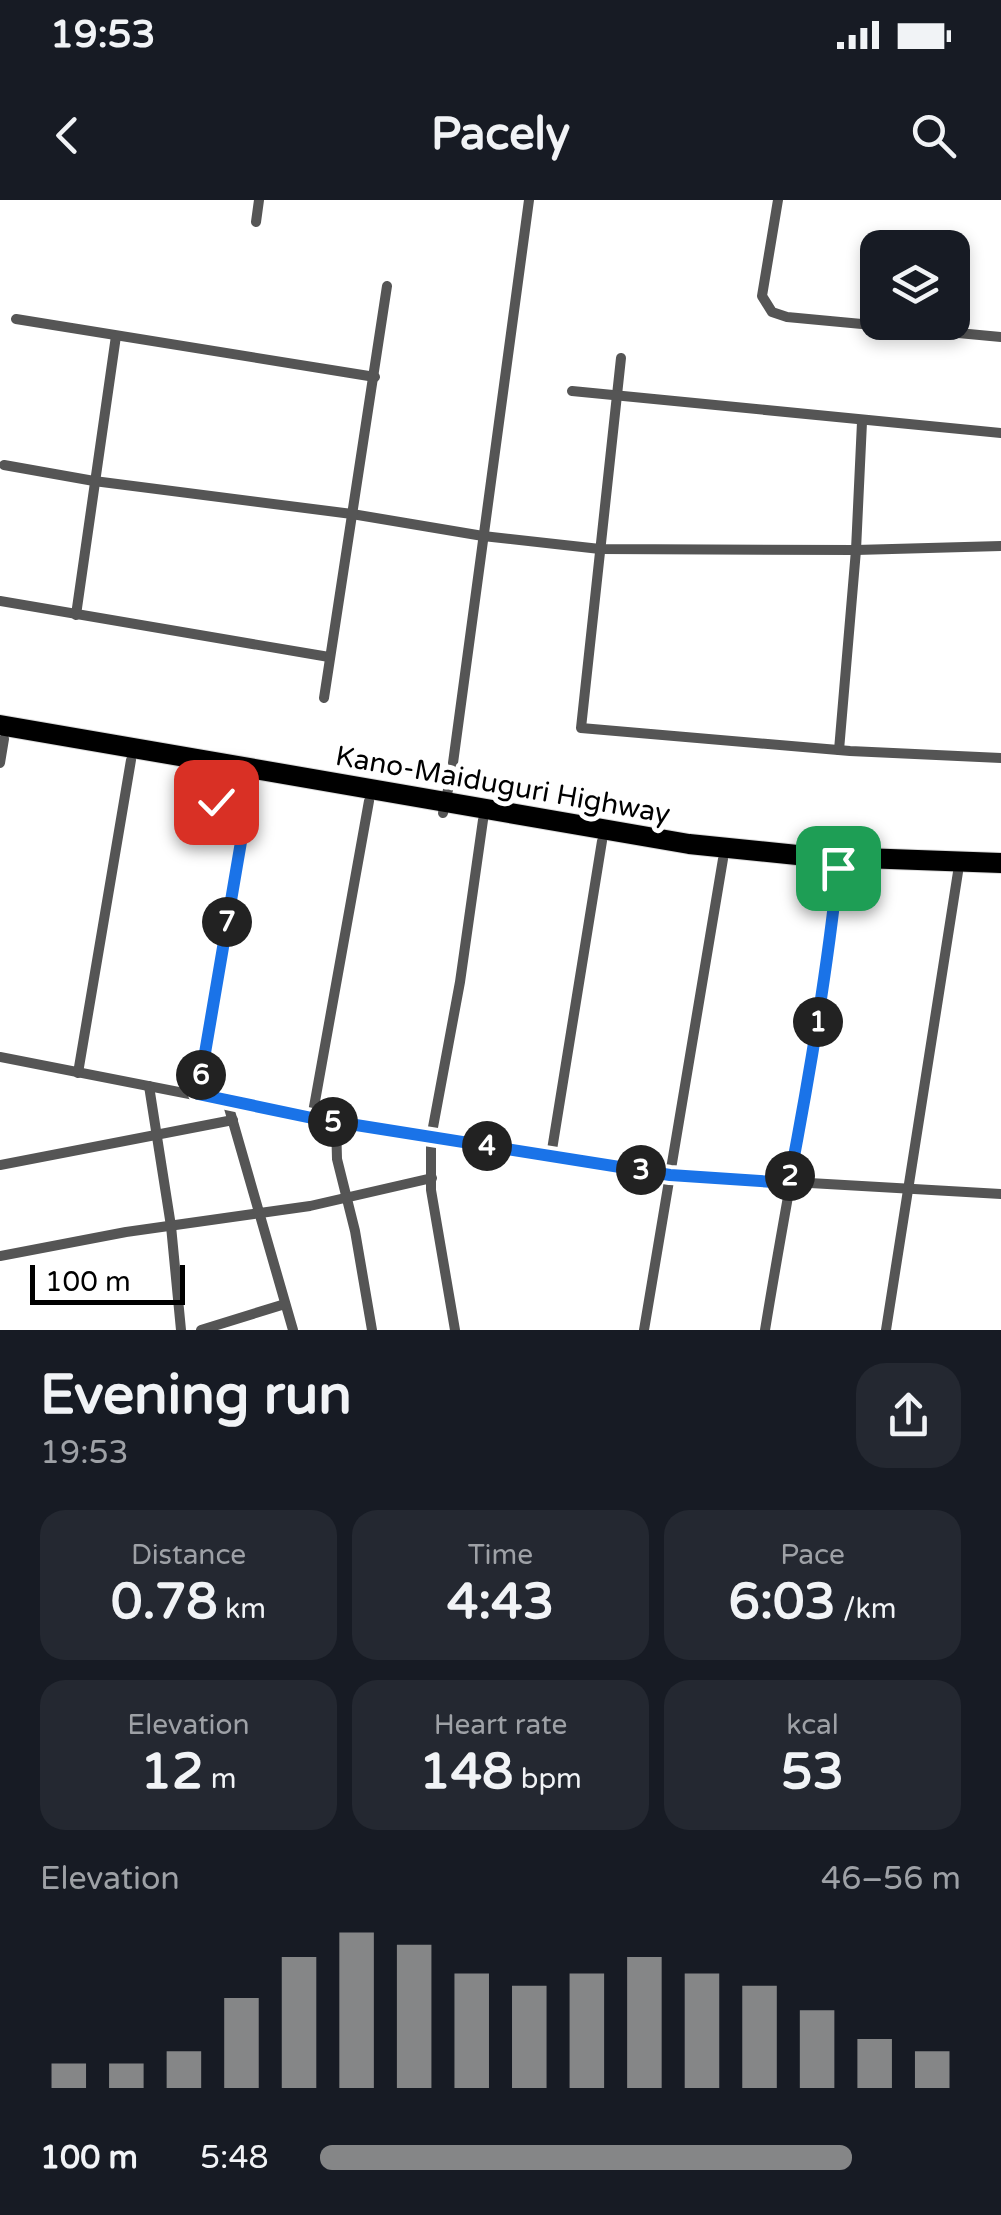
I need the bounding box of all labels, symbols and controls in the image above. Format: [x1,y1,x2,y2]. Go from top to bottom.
text: 19:53 [50,12,155,58]
icon: back [40,108,95,163]
text: Pacely [431,108,570,162]
icon: search [906,108,961,163]
map controls [860,230,970,340]
button: layers [860,230,970,340]
street label: Kano-Maiduguri Highway [333,739,673,831]
pin [174,760,259,845]
icon: check [189,775,244,830]
pin [796,826,881,911]
icon: arrive [811,841,866,896]
pin: 7 [202,897,252,947]
text: 7 [218,905,236,939]
pin: 1 [793,997,843,1047]
text: 1 [809,1005,827,1039]
pin: 6 [176,1050,226,1100]
text: 6 [192,1058,210,1092]
pin: 5 [308,1097,358,1147]
text: 5 [324,1105,342,1139]
pin: 4 [462,1121,512,1171]
text: 4 [478,1129,496,1163]
pin: 3 [616,1145,666,1195]
pin: 2 [765,1151,815,1201]
text: 3 [632,1153,650,1187]
text: 2 [781,1159,799,1193]
scale bar [30,1260,185,1304]
text: 100 m [45,1265,131,1299]
text: Evening run [40,1363,352,1429]
button: share [856,1363,961,1468]
text: 19:53 [40,1434,129,1472]
text: Distance [131,1538,246,1572]
text: Time [468,1538,533,1572]
text: Pace [780,1538,845,1572]
text: 0.78 [111,1572,218,1632]
text: 4:43 [447,1572,554,1632]
text: 6:03 [729,1572,836,1632]
text: km [218,1592,266,1626]
text: /km [836,1592,896,1626]
text: Elevation [127,1708,250,1742]
text: Heart rate [434,1708,567,1742]
text: kcal [786,1708,839,1742]
text: 12 [141,1742,203,1802]
text: 148 [419,1742,513,1802]
text: 53 [781,1742,844,1802]
text: m [203,1762,236,1796]
text: bpm [513,1762,582,1796]
text: Elevation [40,1860,180,1898]
text: 46–56 m [821,1860,961,1898]
text: 100 m [40,2139,138,2177]
text: 5:48 [200,2139,269,2177]

